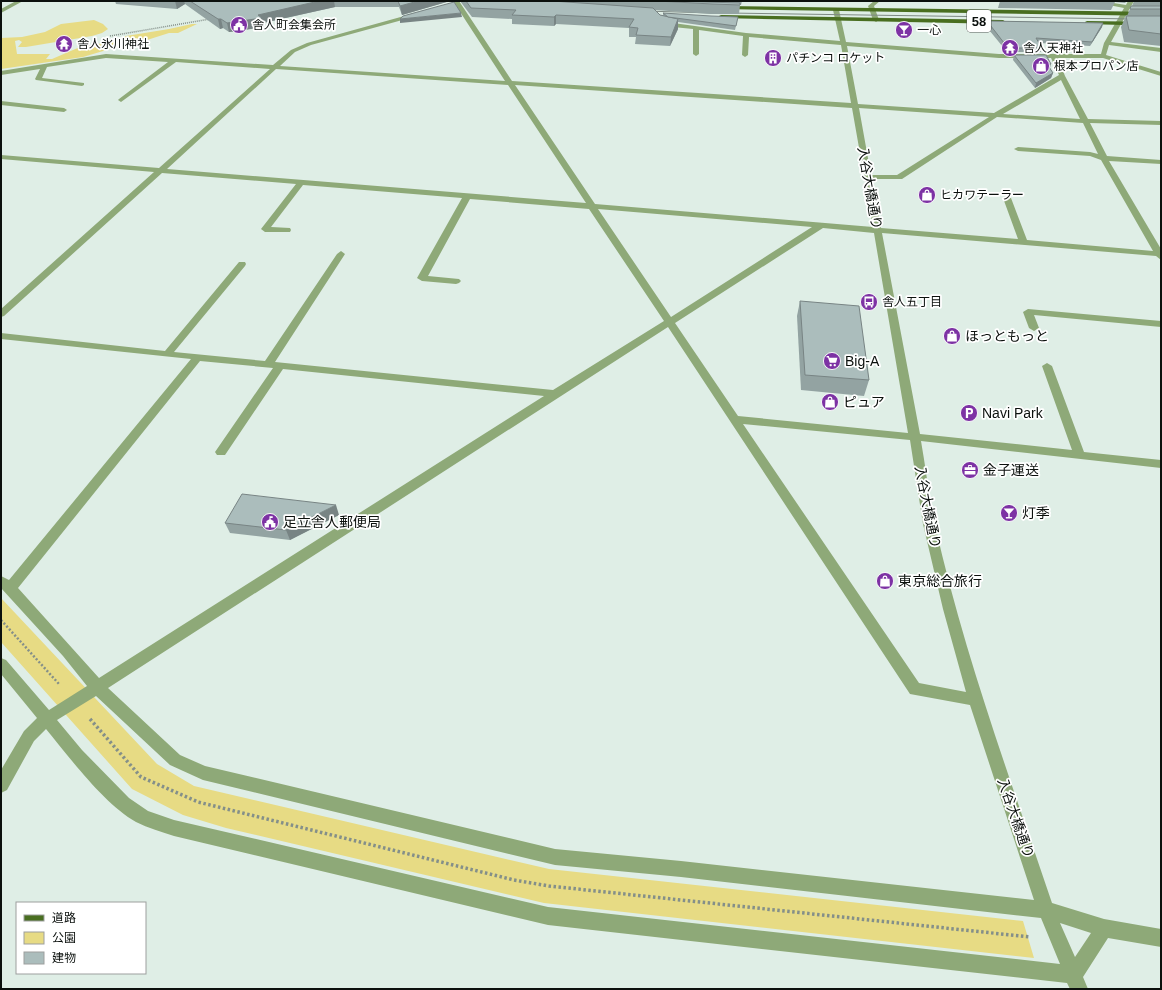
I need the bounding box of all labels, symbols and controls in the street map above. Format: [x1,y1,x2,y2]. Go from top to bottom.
road number: 58 [967,10,991,32]
public building icon: 舎人町会集会所 [229,15,249,35]
place label: 舎人町会集会所 [252,18,336,32]
bar icon: 一心 [894,20,914,40]
place label: 一心 [917,23,941,37]
temple icon: 舎人氷川神社 [54,34,74,54]
place label: 舎人氷川神社 [77,37,149,51]
temple icon: 舎人天神社 [1000,38,1020,58]
place label: 舎人天神社 [1023,41,1083,55]
building icon: パチンコ ロケット [763,48,783,68]
place label: パチンコ ロケット [786,51,885,65]
shop icon: 根本プロパン店 [1031,56,1051,76]
place label: 根本プロパン店 [1054,59,1139,73]
street label: 入谷大橋通り [855,145,885,231]
shop icon: ヒカワテーラー [917,185,937,205]
place label: ヒカワテーラー [940,188,1024,202]
bus stop icon: 舎人五丁目 [859,292,879,312]
place label: 舎人五丁目 [882,295,942,309]
shop icon: ほっともっと [942,326,962,346]
place label: ほっともっと [965,328,1049,344]
supermarket icon: Big-A [822,351,842,371]
place label: Big-A [845,353,880,369]
shop icon: ピュア [820,392,840,412]
place label: ピュア [843,394,885,410]
parking icon: Navi Park [959,403,979,423]
place label: Navi Park [982,405,1044,421]
office icon: 金子運送 [960,460,980,480]
place label: 金子運送 [983,462,1039,478]
street label: 入谷大橋通り [912,464,944,550]
bar icon: 灯季 [999,503,1019,523]
place label: 灯季 [1022,505,1050,521]
public building icon: 足立舎人郵便局 [260,512,280,532]
place label: 足立舎人郵便局 [283,514,381,530]
shop icon: 東京総合旅行 [875,571,895,591]
place label: 東京総合旅行 [898,573,982,589]
street label: 入谷大橋通り [995,776,1037,860]
legend [16,902,146,974]
text: 道路 [52,911,76,925]
text: 公園 [52,931,76,945]
text: 建物 [52,951,76,965]

